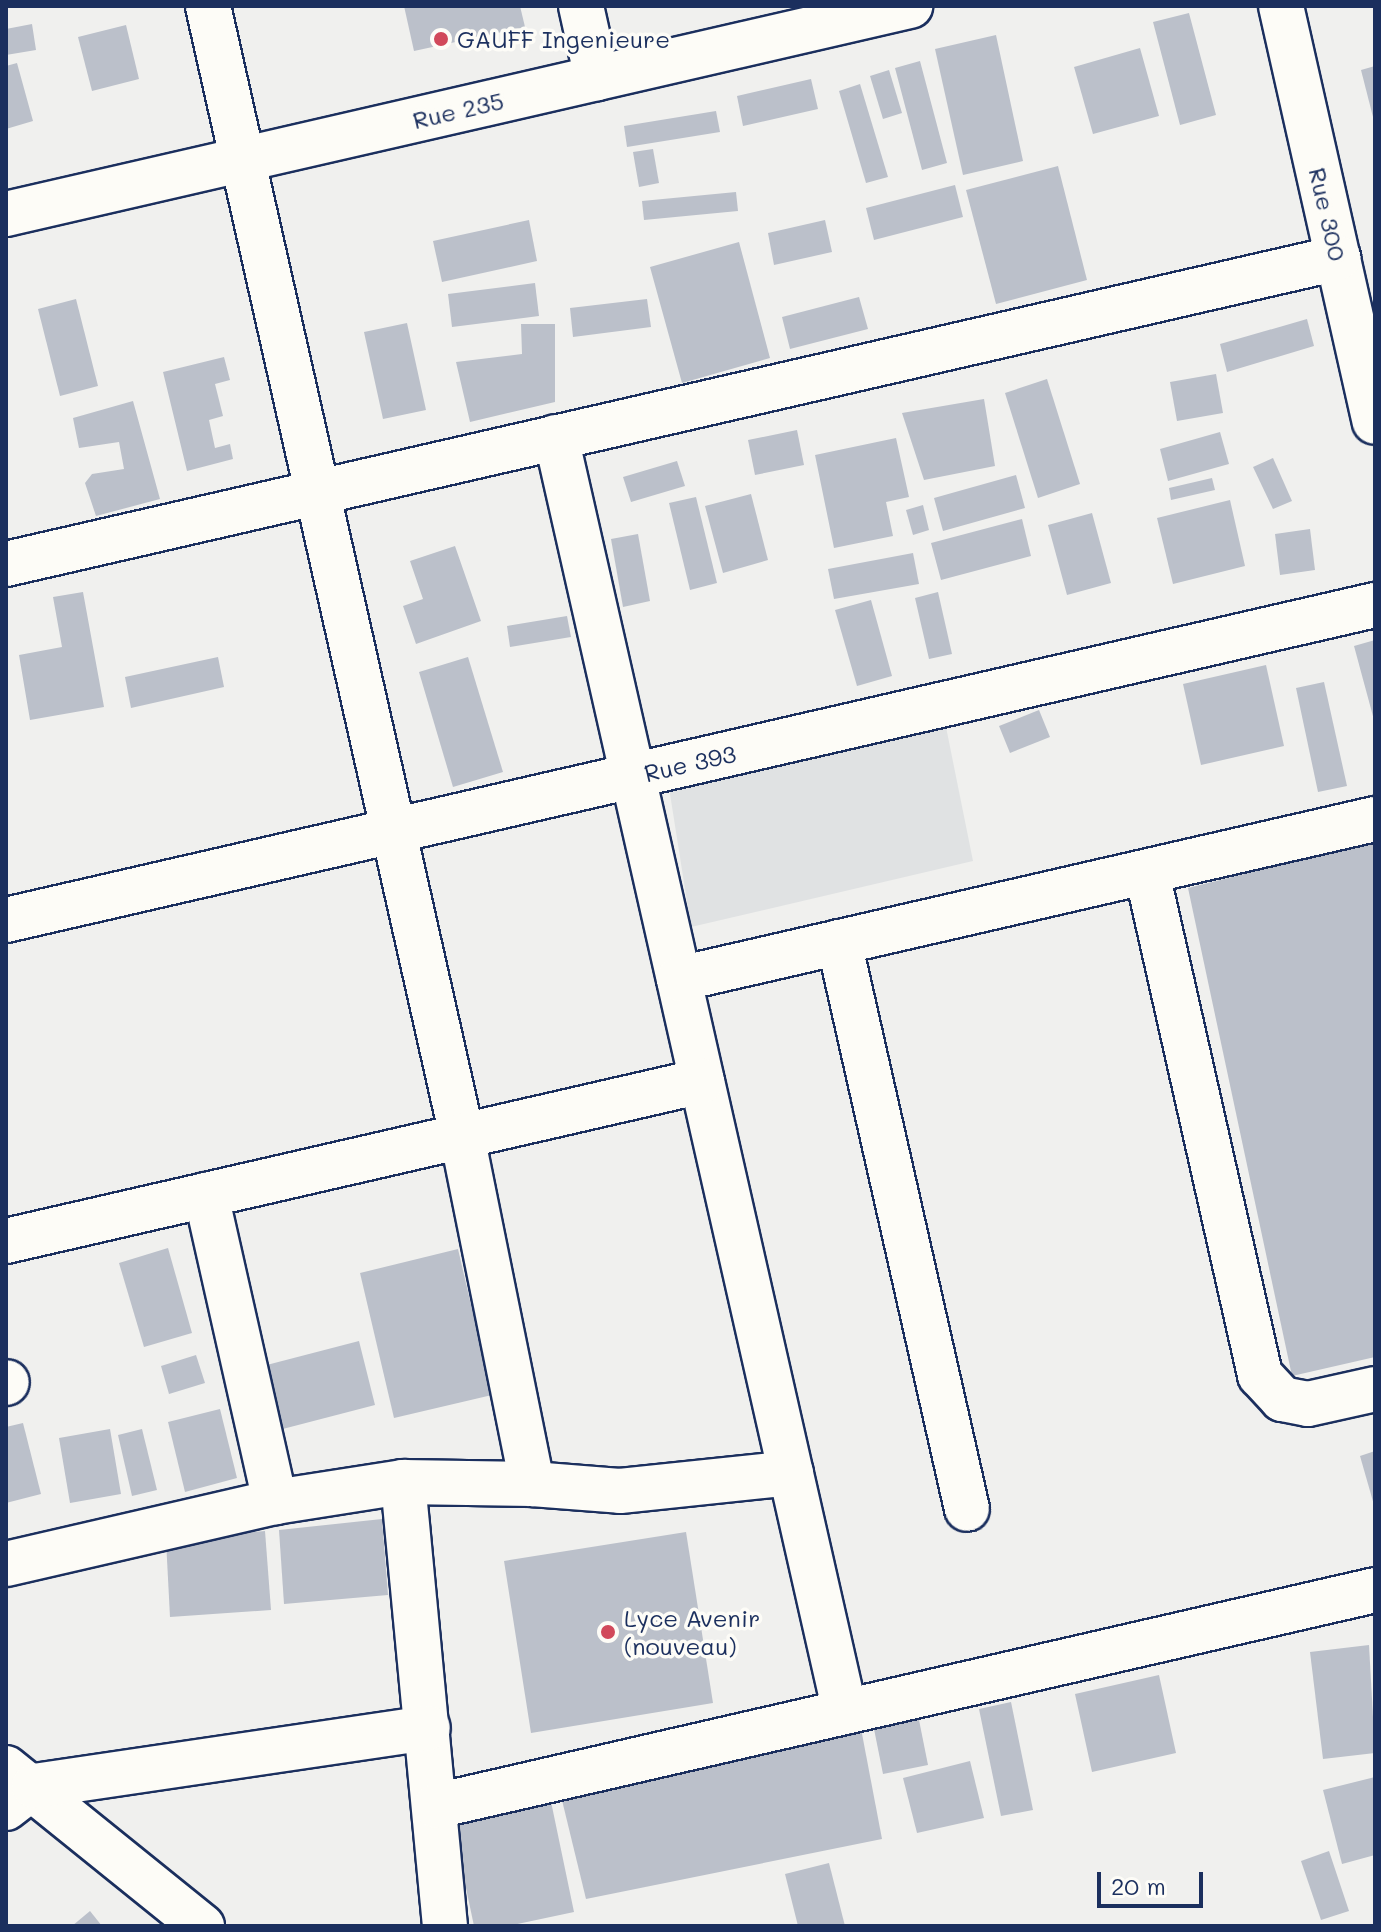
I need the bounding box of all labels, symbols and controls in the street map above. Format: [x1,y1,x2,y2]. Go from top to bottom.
place label: GAUFF Ingenieure [457,25,670,53]
marker: GAUFF Ingenieure [432,30,450,48]
street label: Rue 235 [410,86,506,134]
street label: Rue 300 [1303,165,1353,263]
street label: Rue 393 [641,738,739,788]
place label: Lyce Avenir (nouveau) [624,1604,760,1660]
marker: Lyce Avenir (nouveau) [599,1623,617,1641]
scale bar [1101,1856,1207,1906]
text: 20 m [1111,1870,1166,1901]

